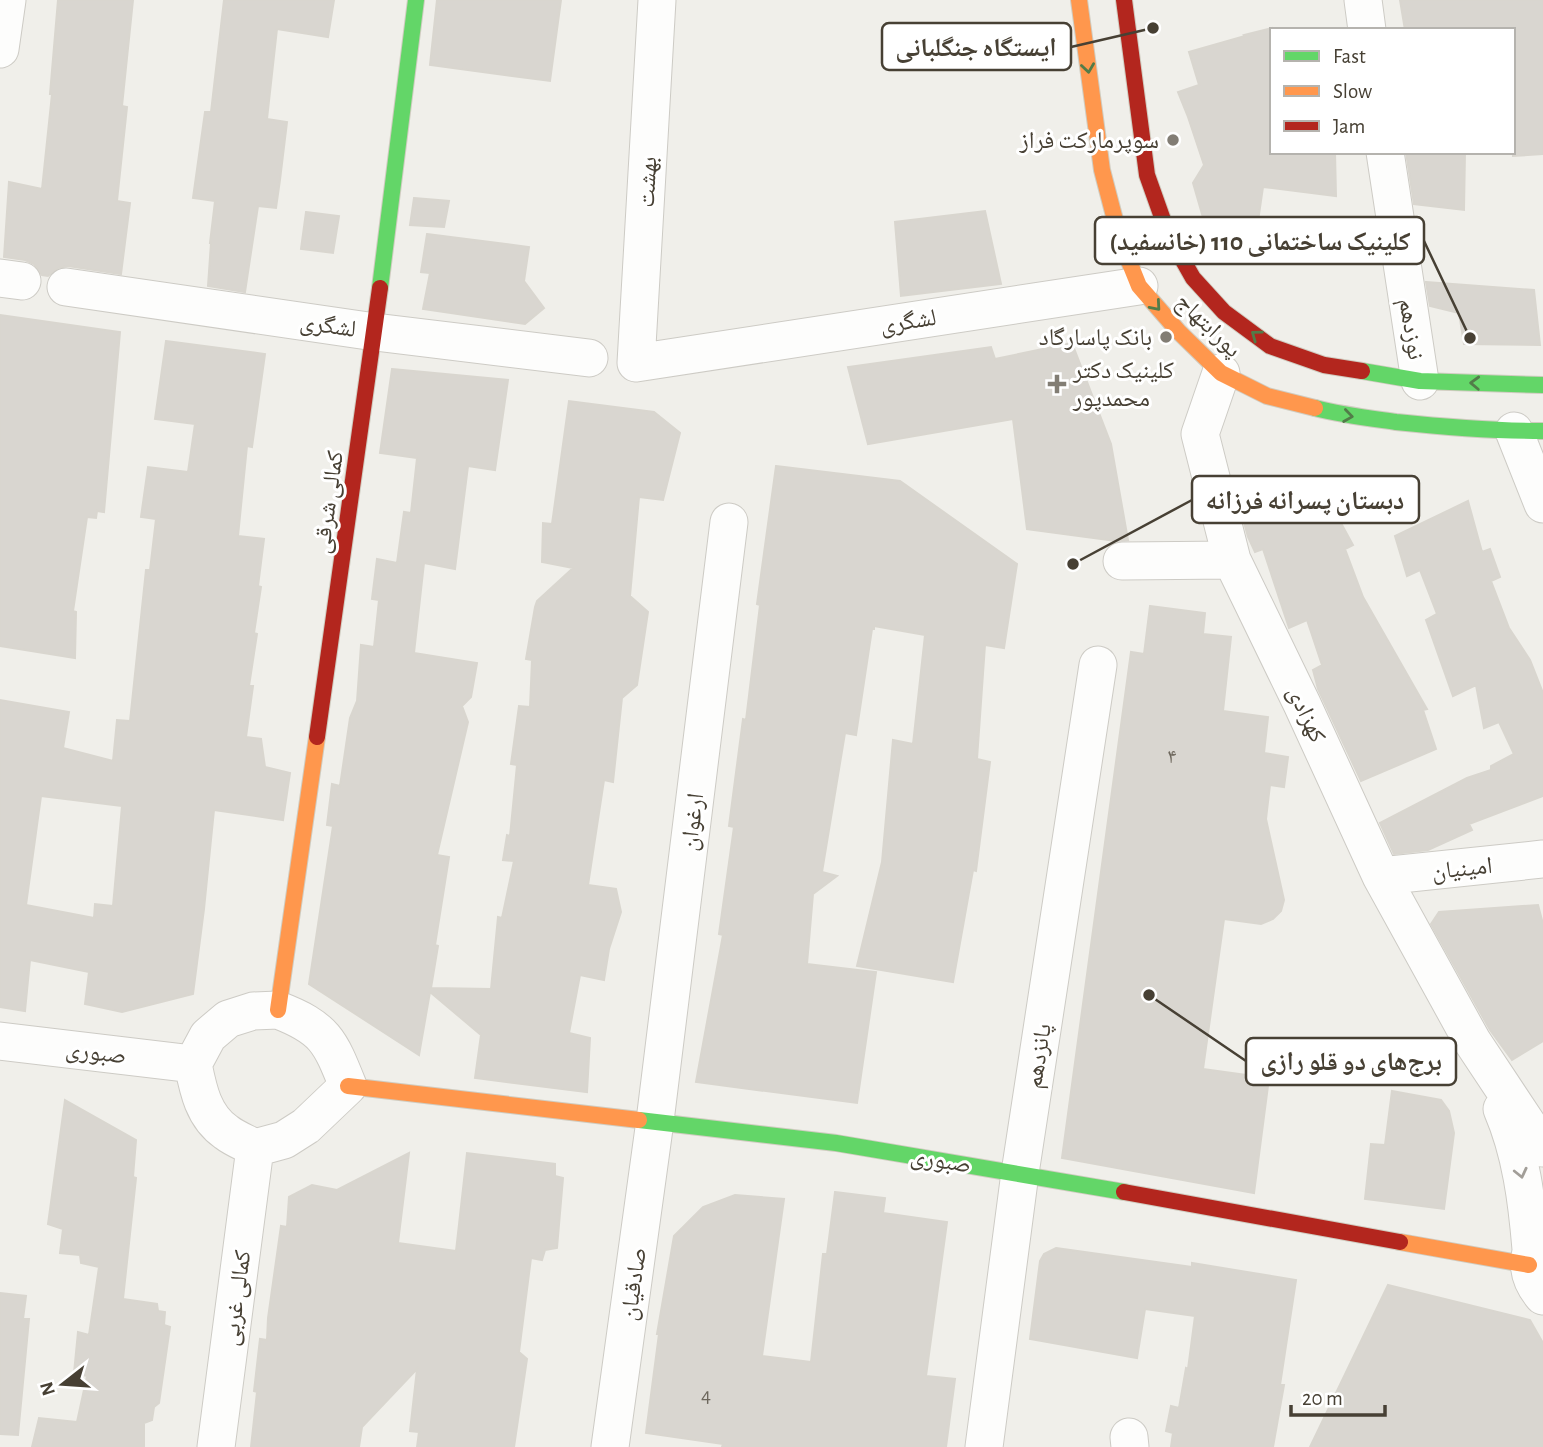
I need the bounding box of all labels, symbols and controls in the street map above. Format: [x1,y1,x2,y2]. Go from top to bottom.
callout: ایستگاه جنگلبانی [882,23,1071,70]
legend [1270,28,1515,154]
text: ایستگاه جنگلبانی [895,35,1057,63]
text: Fast [1333,46,1366,67]
one-way arrow [1081,62,1096,73]
text: Slow [1333,81,1372,102]
text: Jam [1333,116,1365,137]
place label: سوپرمارکت فراز [1018,129,1159,154]
marker: سوپرمارکت فراز [1165,132,1181,148]
street label: بهشت [635,156,662,208]
callout: کلینیک ساختمانی 110 (خانسفید) [1095,217,1424,264]
text: کلینیک ساختمانی 110 (خانسفید) [1109,229,1411,257]
street label: پورابتهاج [1170,289,1245,364]
street label: نوزدهم [1391,297,1428,362]
one-way arrow [1148,298,1160,311]
street label: لشگری [878,306,938,339]
street label: لشگری [298,310,358,343]
place label: بانک پاسارگاد [1039,326,1152,351]
marker: بانک پاسارگاد [1158,329,1174,345]
one-way arrow [1251,331,1263,343]
place label: کلینیک دکتر محمدپور [1072,359,1174,412]
marker: کلینیک دکتر محمدپور [1047,374,1067,394]
one-way arrow [1469,375,1480,390]
one-way arrow [1342,408,1354,423]
street label: کمالی شرقی [310,449,349,555]
callout: دبستان پسرانه فرزانه [1192,476,1419,523]
text: دبستان پسرانه فرزانه [1206,488,1404,516]
street label: کهزادی [1282,682,1330,747]
house number: ۴ [1167,746,1177,767]
street label: ارغوان [678,792,709,853]
street label: امینیان [1430,854,1494,885]
street label: پانزدهم [1022,1022,1059,1091]
street label: صبوری [64,1037,128,1070]
callout: برج‌های دو قلو رازی [1246,1038,1456,1085]
text: برج‌های دو قلو رازی [1260,1049,1442,1077]
street label: صبوری [909,1144,973,1179]
one-way arrow [1513,1167,1527,1179]
street label: صادقیان [617,1246,652,1322]
street label: کمالی غربی [218,1249,257,1348]
north arrow [28,1349,98,1419]
scale bar [1291,1374,1386,1418]
text: N [37,1379,59,1398]
house number: 4 [701,1385,711,1406]
text: 20 m [1302,1388,1343,1409]

